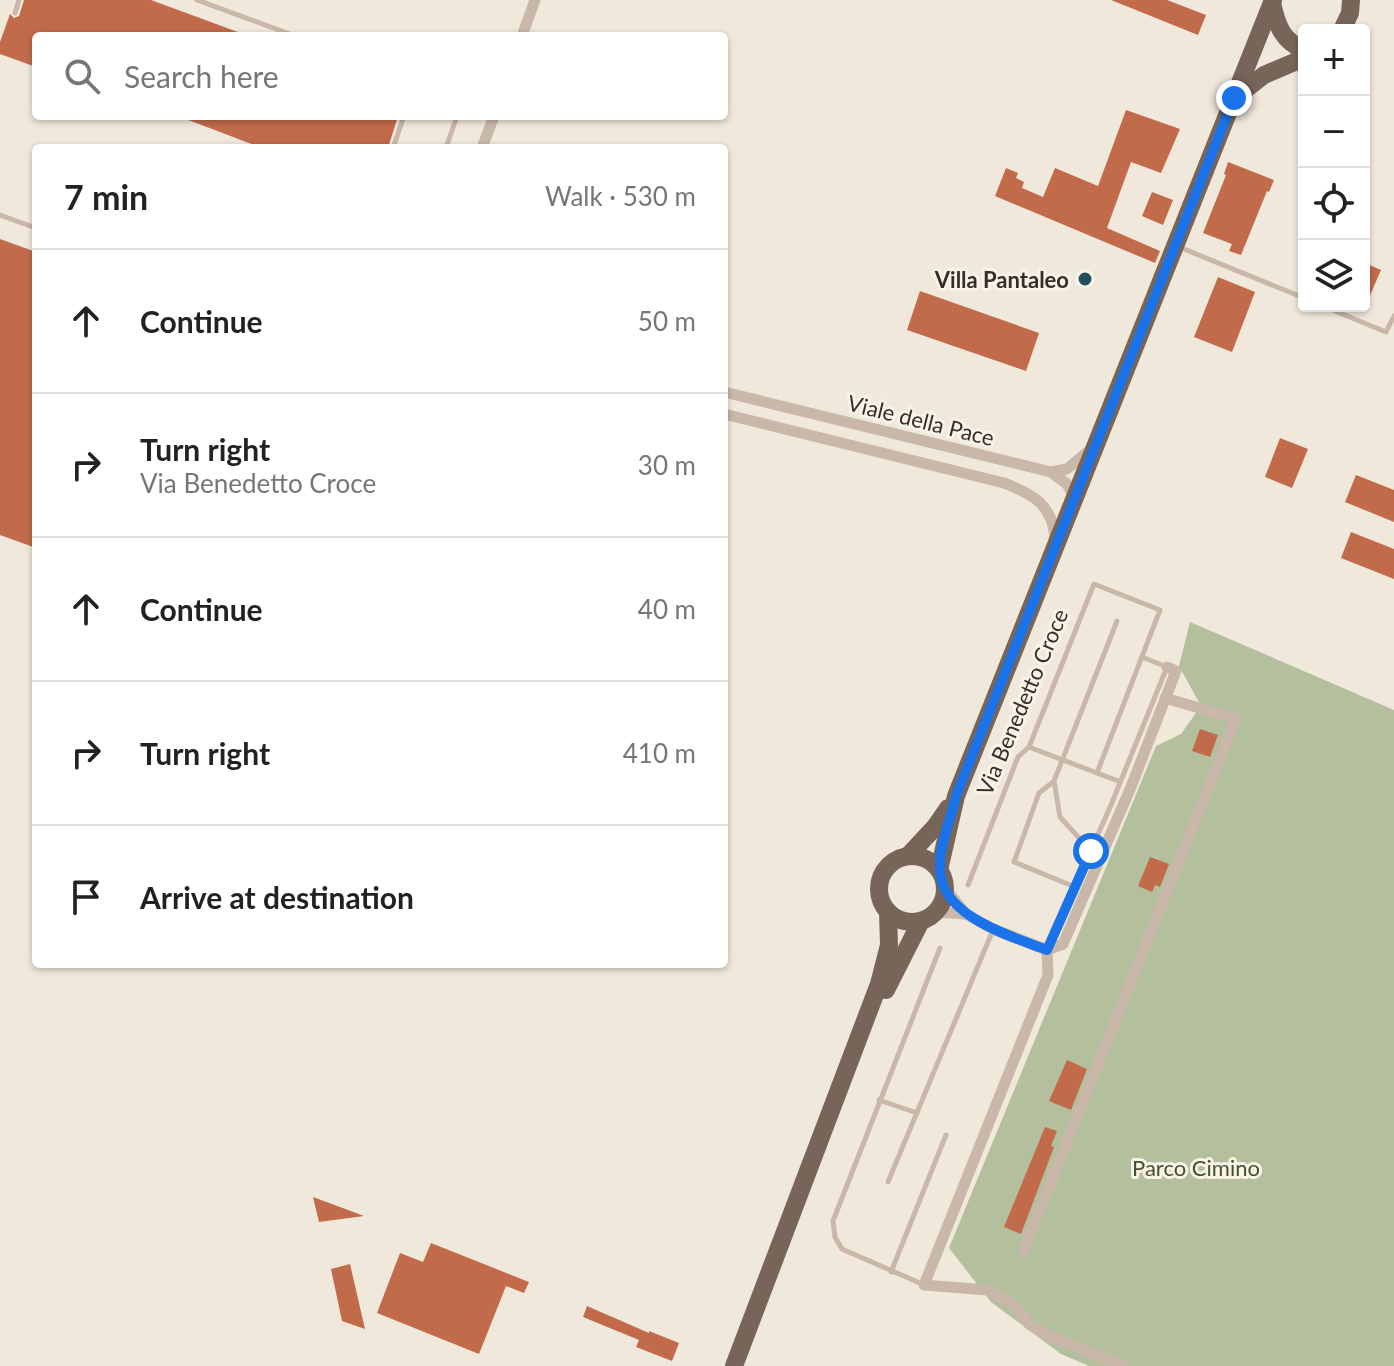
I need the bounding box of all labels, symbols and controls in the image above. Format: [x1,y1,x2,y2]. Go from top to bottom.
map controls [1298,24,1370,312]
button: + [1298,24,1370,96]
search box [32,32,728,120]
icon: search [60,54,104,98]
text: Search here [124,58,279,94]
route end [1216,80,1252,116]
button: − [1298,96,1370,168]
button: locate [1298,168,1370,240]
text: 7 min [64,176,148,217]
text: Walk · 530 m [545,180,696,212]
button: layers [1298,240,1370,312]
place label: Villa Pantaleo [934,266,1069,293]
marker: Villa Pantaleo [1076,270,1094,288]
icon: ahead [64,299,108,343]
text: Continue [140,303,263,339]
text: 50 m [638,305,696,337]
street label: Viale della Pace [845,389,997,451]
text: Turn right [140,431,270,467]
icon: right [64,443,108,487]
text: 30 m [638,449,696,481]
text: Via Benedetto Croce [140,467,376,499]
icon: ahead [64,587,108,631]
text: Continue [140,591,263,627]
text: 40 m [638,593,696,625]
street label: Via Benedetto Croce [971,605,1073,799]
icon: right [64,731,108,775]
text: Turn right [140,735,270,771]
text: 410 m [623,737,696,769]
route start [1073,833,1109,869]
icon: arrive [64,875,108,919]
text: Arrive at destination [140,879,414,915]
park label: Parco Cimino [1132,1154,1260,1181]

